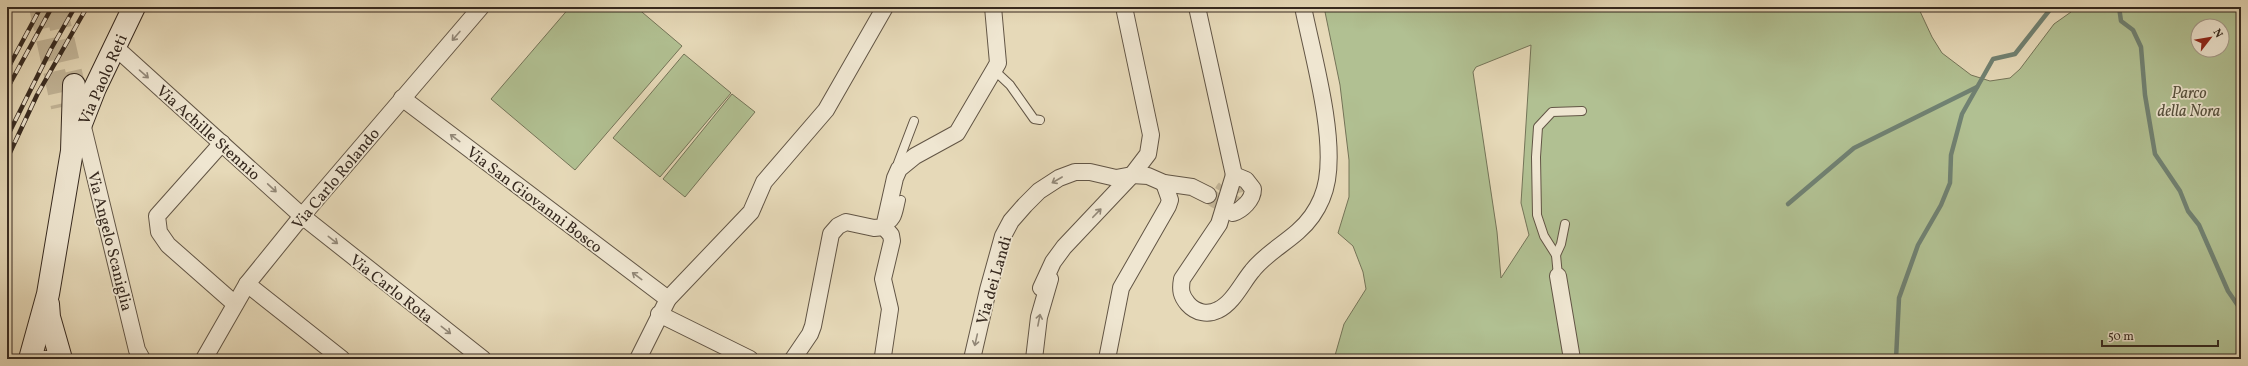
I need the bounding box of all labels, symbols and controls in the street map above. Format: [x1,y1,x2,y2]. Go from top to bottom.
north arrow [2190,18,2230,58]
text: N [2209,26,2226,41]
street label: Via Paolo Reti [74,31,134,129]
one-way arrow [451,31,460,42]
one-way arrow [138,69,149,78]
street label: Via Achille Stennio [151,81,264,186]
park label: Parco della Nora [2158,83,2221,123]
street label: Via Carlo Rolando [287,124,386,235]
one-way arrow [449,134,460,143]
street label: Via San Giovanni Bosco [461,142,606,259]
street label: Via Angelo Scaniglia [81,169,137,314]
one-way arrow [1051,176,1063,184]
one-way arrow [267,184,277,193]
one-way arrow [1092,208,1102,218]
street label: Via dei Landi [972,234,1018,327]
one-way arrow [327,236,338,245]
street label: Via Carlo Rota [344,250,437,329]
one-way arrow [631,272,642,280]
one-way arrow [1035,314,1043,327]
scale bar [2102,322,2218,348]
one-way arrow [440,325,451,334]
text: 50 m [2108,329,2134,345]
one-way arrow [972,333,980,346]

